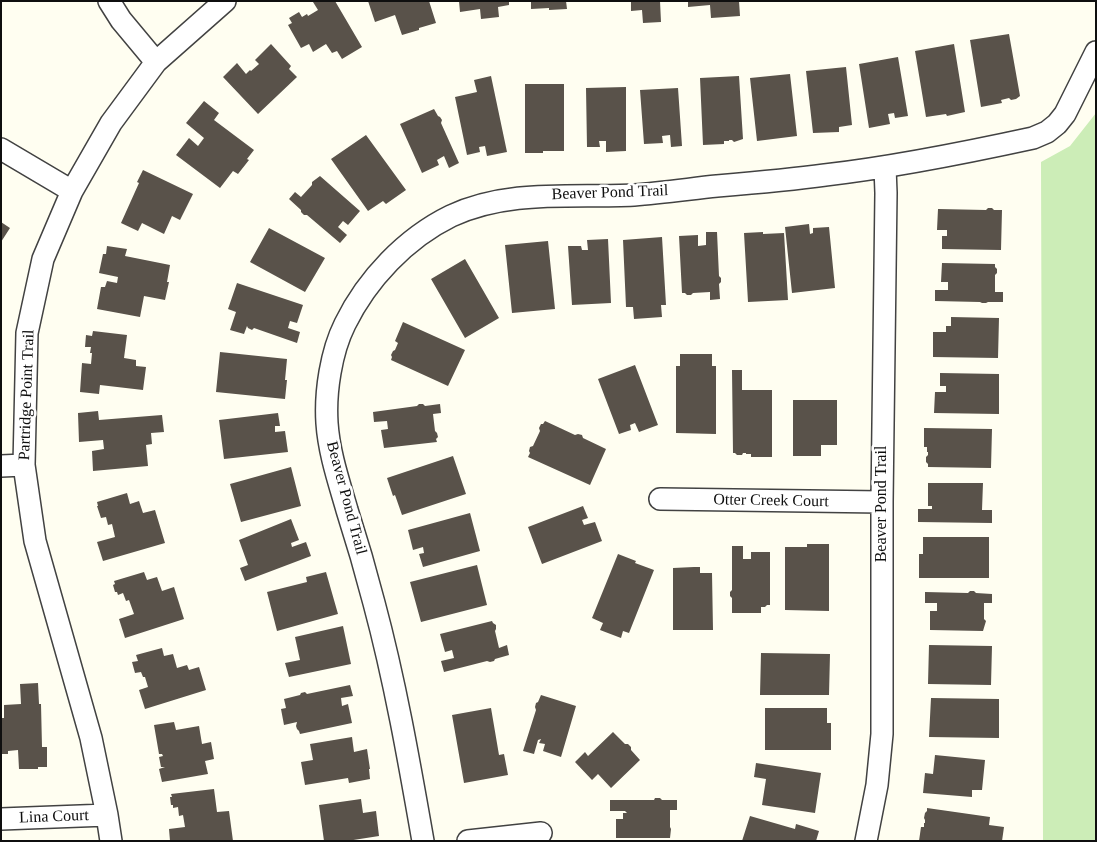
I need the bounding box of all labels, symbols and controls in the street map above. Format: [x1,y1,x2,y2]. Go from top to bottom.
street label: Beaver Pond Trail [551,181,669,205]
street label: Partridge Point Trail [15,329,39,461]
street label: Beaver Pond Trail [322,439,370,557]
street label: Beaver Pond Trail [872,446,892,562]
street label: Otter Creek Court [713,490,829,512]
street label: Lina Court [19,806,89,828]

